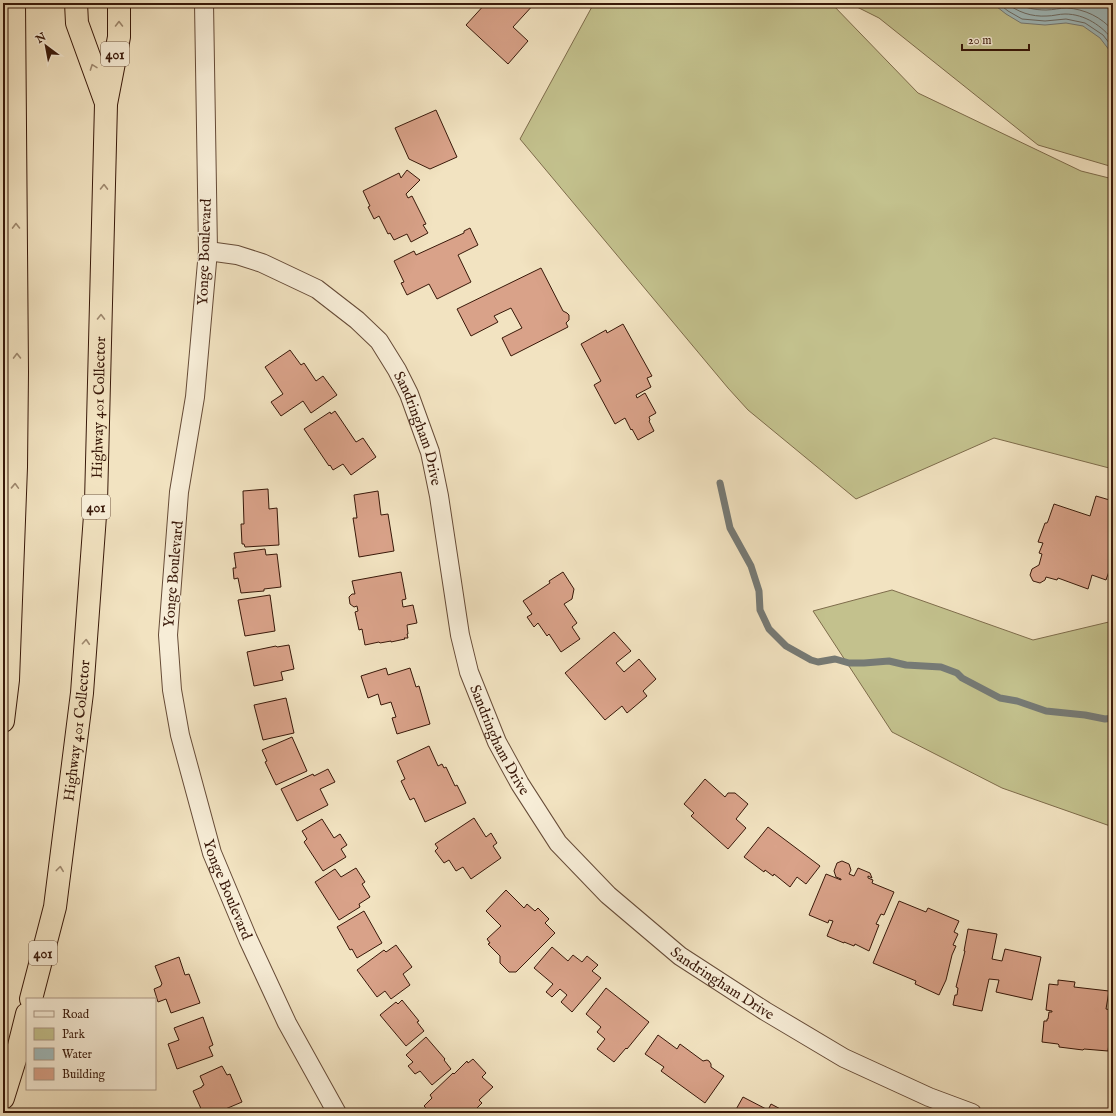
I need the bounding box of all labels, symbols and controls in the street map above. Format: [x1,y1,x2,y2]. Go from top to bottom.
one-way arrow [115,21,123,27]
north arrow [26,26,66,66]
scale bar [962,26,1029,52]
text: N [33,30,49,47]
text: 20 m [968,33,991,48]
road number: 401 [101,42,129,66]
one-way arrow [89,64,97,71]
one-way arrow [100,184,108,190]
street label: Yonge Boulevard [193,197,216,306]
one-way arrow [12,223,20,229]
one-way arrow [96,314,105,320]
street label: Highway 401 Collector [88,336,110,479]
one-way arrow [13,353,21,359]
street label: Sandringham Drive [389,368,446,487]
one-way arrow [11,483,20,489]
road number: 401 [82,495,110,519]
street label: Yonge Boulevard [159,519,188,628]
one-way arrow [81,639,90,645]
street label: Highway 401 Collector [59,659,94,802]
street label: Sandringham Drive [465,682,534,799]
street label: Yonge Boulevard [199,837,257,944]
one-way arrow [55,866,64,872]
road number: 401 [29,941,57,965]
street label: Sandringham Drive [666,943,778,1024]
legend [26,998,156,1090]
text: Road [62,1007,90,1022]
text: Park [62,1027,85,1042]
text: Water [62,1047,93,1062]
text: Building [62,1067,106,1082]

